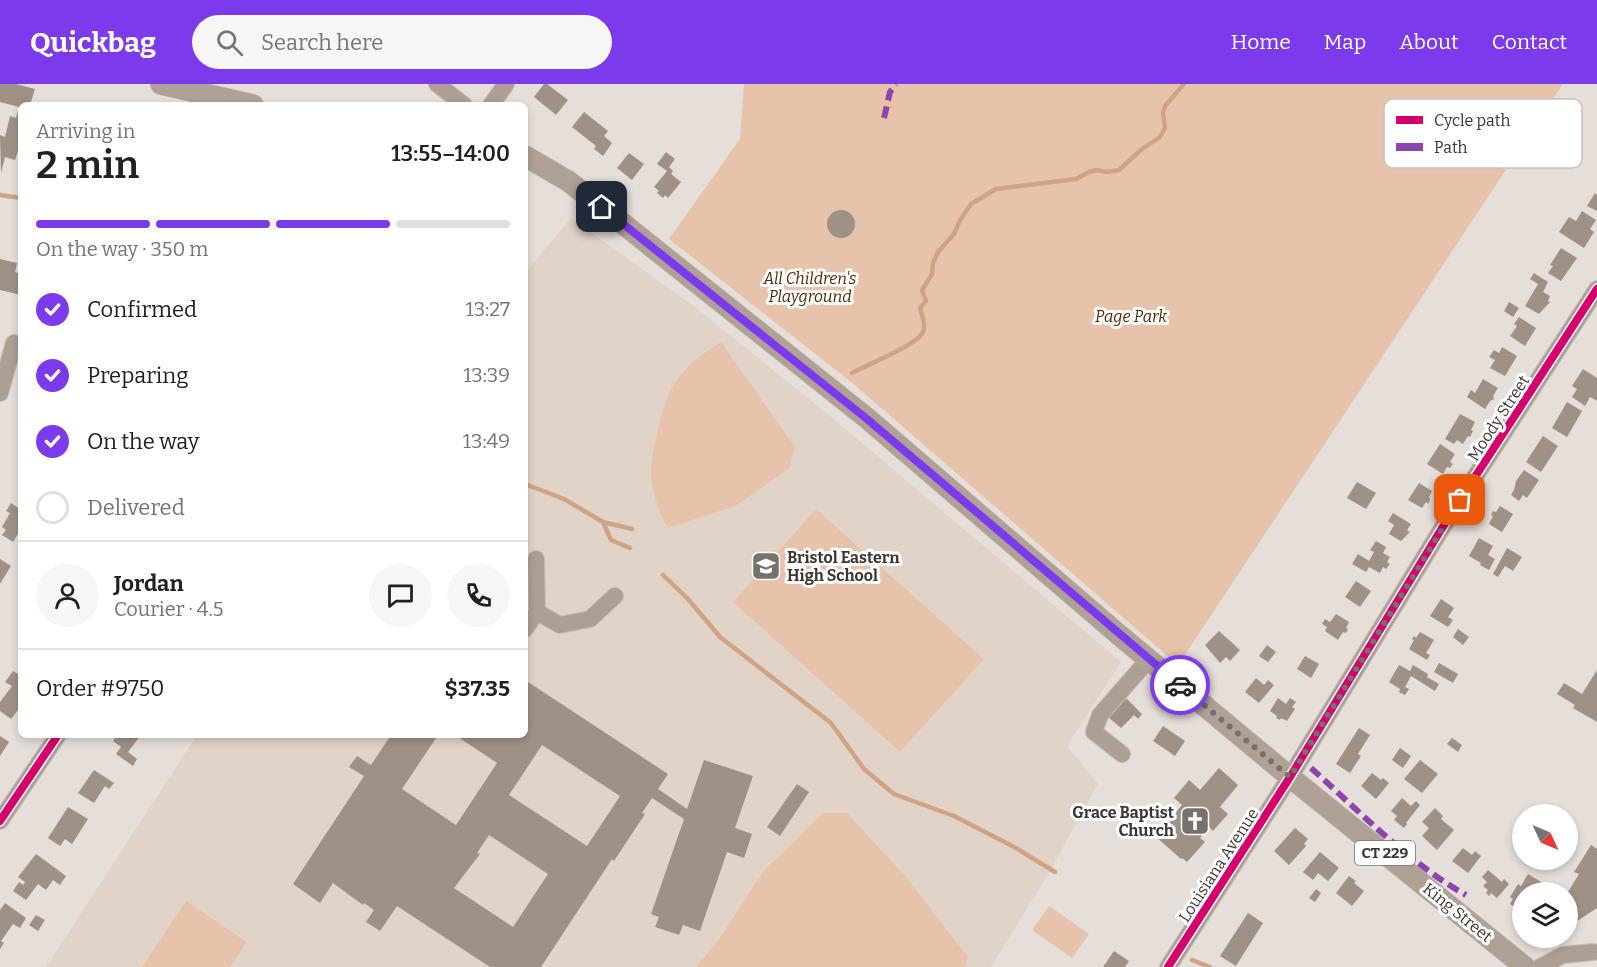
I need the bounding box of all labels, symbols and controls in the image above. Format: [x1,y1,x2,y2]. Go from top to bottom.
search box [192,15,612,69]
text: Quickbag [30,26,156,59]
icon: search [213,26,246,59]
text: Search here [261,29,383,56]
text: Home [1231,29,1291,55]
text: Map [1324,29,1366,55]
text: About [1399,29,1459,55]
text: Contact [1492,29,1567,55]
legend [1384,99,1582,168]
text: Cycle path [1434,111,1510,130]
text: Arriving in [36,119,135,143]
text: Path [1434,138,1468,157]
text: 13:55–14:00 [391,140,510,167]
text: 2 min [36,142,139,188]
pin [576,181,627,232]
icon: home [585,190,618,223]
text: On the way · 350 m [36,237,208,261]
park label: All Children's Playground [763,269,857,306]
icon: check [36,293,69,326]
text: Confirmed [87,296,197,323]
text: 13:27 [466,297,510,321]
park label: Page Park [1095,307,1167,326]
icon: check [36,359,69,392]
text: Preparing [87,362,189,389]
text: 13:39 [463,363,510,387]
street label: Moody Street [1464,372,1533,465]
icon: check [36,425,69,458]
text: On the way [87,428,199,455]
text: 13:49 [463,429,510,453]
pin [1434,474,1485,525]
icon: bag [1443,483,1476,516]
text: Delivered [87,494,185,521]
place label: Bristol Eastern High School [787,548,900,585]
school or university icon: Bristol Eastern High School [750,550,782,582]
button: person [36,564,99,627]
button: chat [369,564,432,627]
button: phone [447,564,510,627]
text: Jordan [114,570,184,597]
text: Courier · 4.5 [114,597,223,621]
courier [1150,655,1210,715]
icon: car [1164,669,1197,702]
text: Order #9750 [36,675,164,702]
text: $37.35 [445,675,510,702]
place label: Grace Baptist Church [1072,803,1175,840]
north arrow [1512,804,1578,870]
map controls [1512,804,1578,948]
street label: Louisiana Avenue [1175,805,1262,926]
church icon: Grace Baptist Church [1179,805,1211,837]
road number: CT 229 [1355,841,1415,865]
street label: King Street [1419,879,1496,946]
button: layers [1512,882,1578,948]

